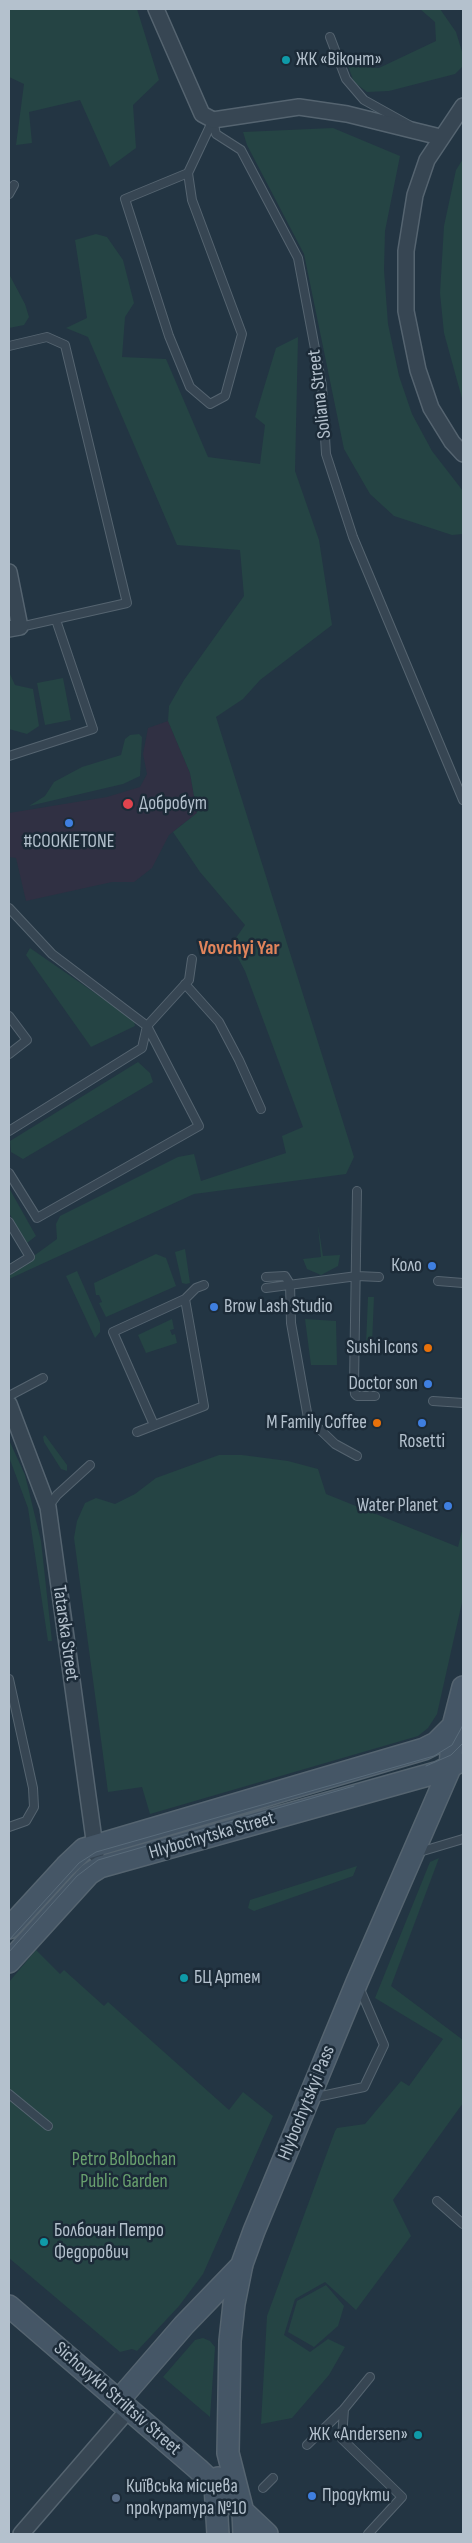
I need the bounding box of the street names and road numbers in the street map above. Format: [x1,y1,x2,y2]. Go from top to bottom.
street label: Soliana Street [303,348,337,440]
street label: Tatarska Street [47,1584,83,1682]
street label: Hlybochytska Street [147,1807,277,1865]
street label: Hlybochytskyi Pass [274,2042,340,2164]
street label: Sichovykh Striltsiv Street [49,2338,185,2460]

